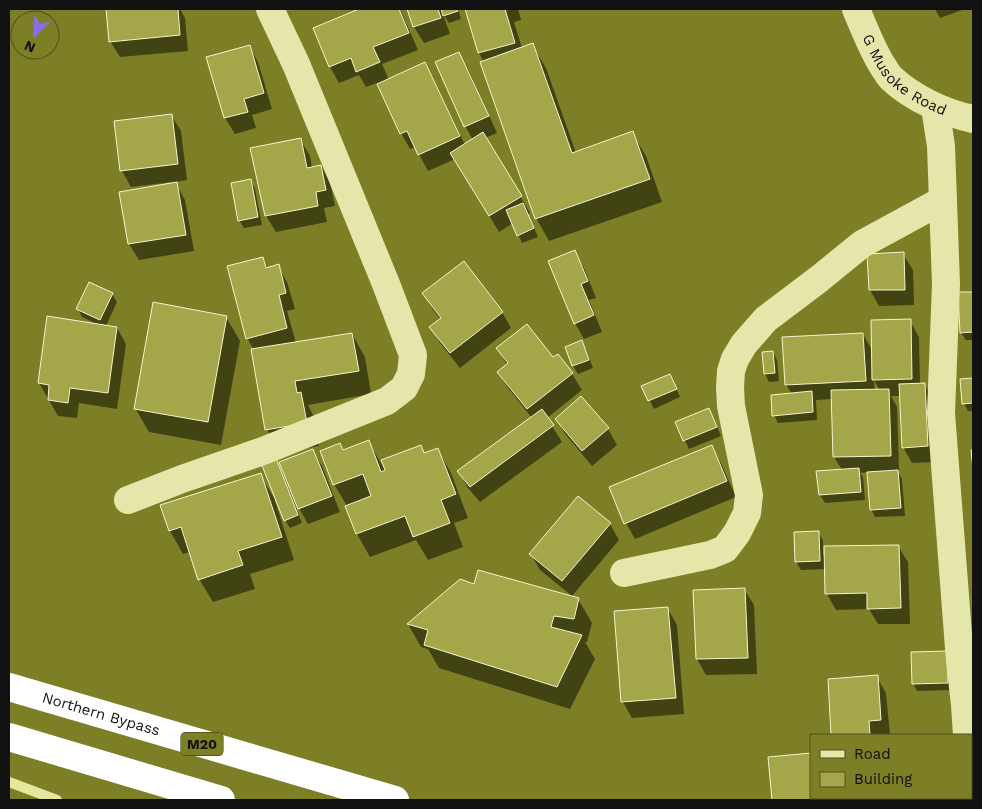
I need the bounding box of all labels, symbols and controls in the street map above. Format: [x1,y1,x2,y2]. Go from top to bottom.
north arrow [10,10,60,60]
street label: G Musoke Road [859,31,949,119]
text: N [22,37,38,56]
street label: Northern Bypass [40,688,162,740]
road number: M20 [181,732,223,756]
legend [810,734,972,799]
text: Road [854,745,891,763]
text: Building [854,770,912,788]

